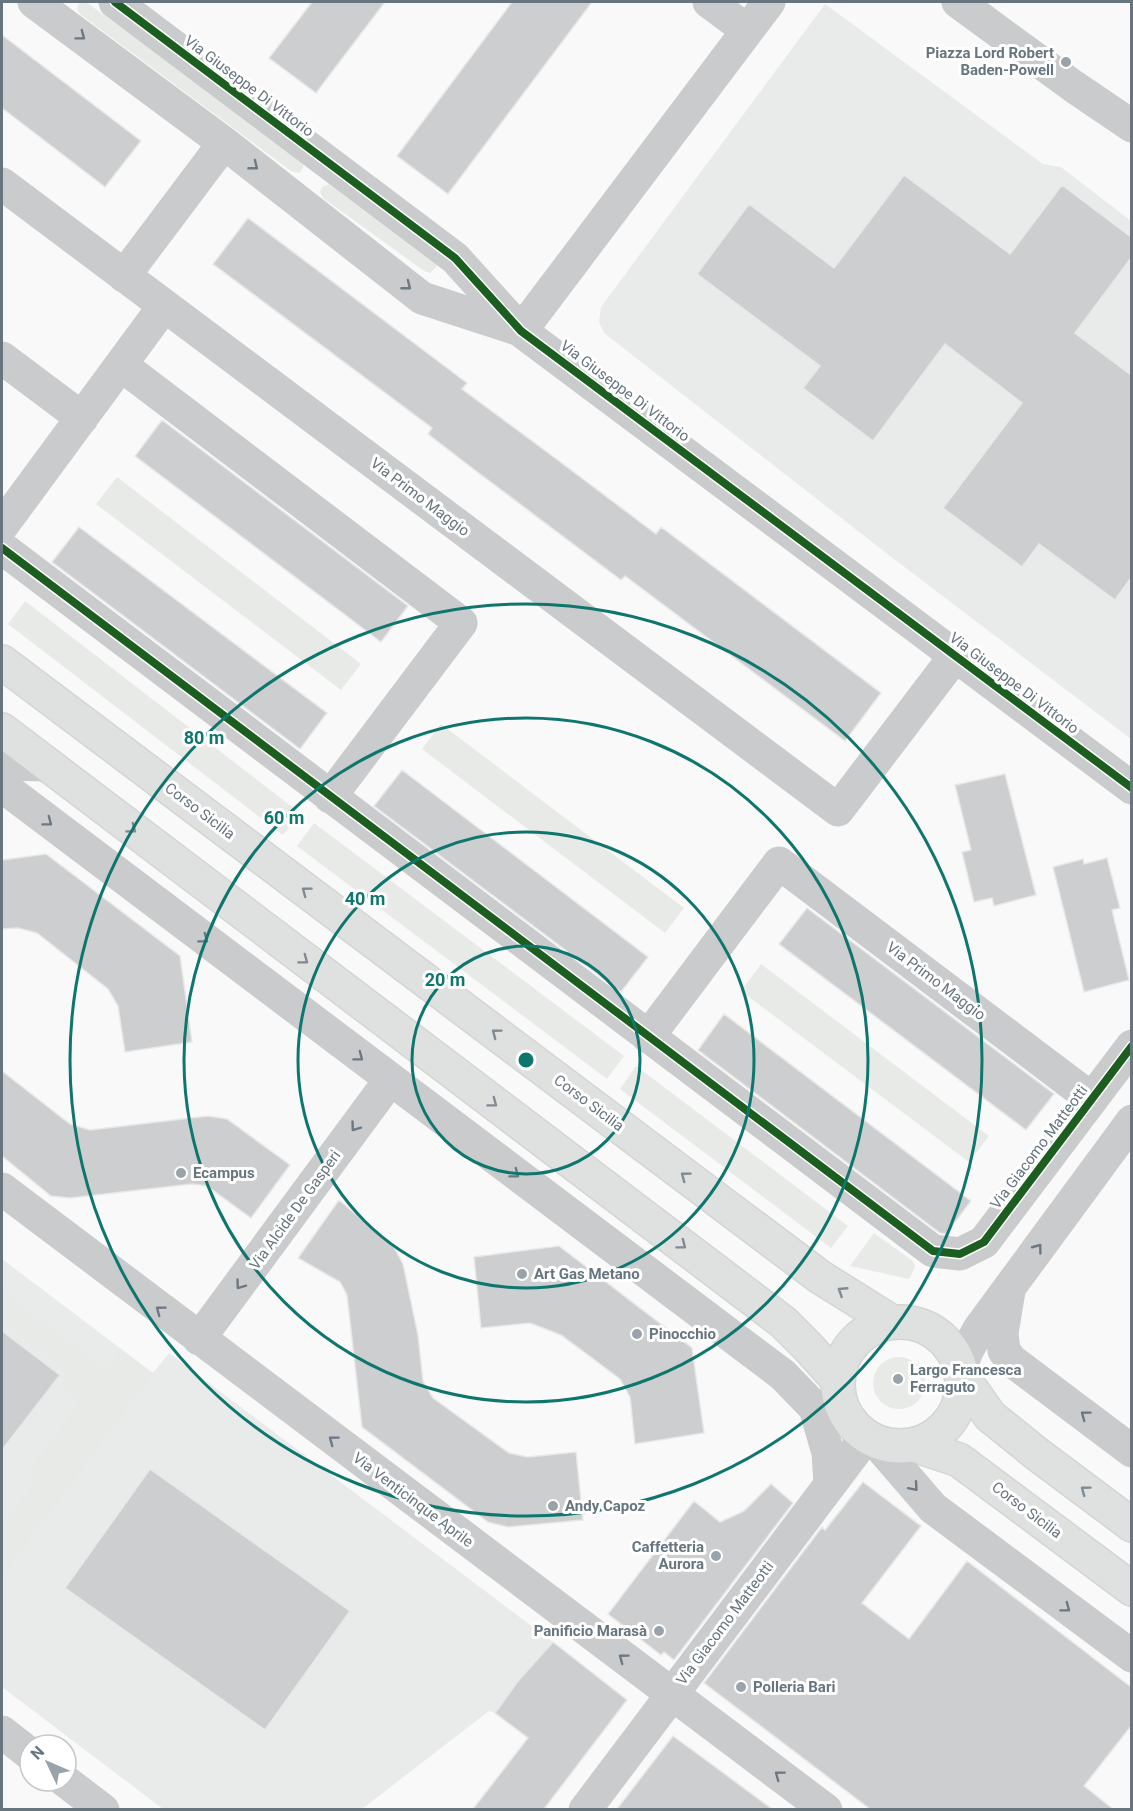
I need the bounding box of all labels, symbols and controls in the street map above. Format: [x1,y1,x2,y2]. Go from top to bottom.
one-way arrow [75,29,86,40]
street label: Via Giuseppe Di Vittorio [181,31,317,141]
place label: Piazza Lord Robert Baden-Powell [926,44,1054,79]
marker: Piazza Lord Robert Baden-Powell [1059,55,1073,69]
one-way arrow [247,159,258,170]
one-way arrow [401,279,412,290]
street label: Via Giuseppe Di Vittorio [557,336,693,446]
street label: Via Primo Maggio [367,454,473,540]
street label: Via Giuseppe Di Vittorio [946,628,1082,738]
text: 80 m [184,727,224,748]
street label: Corso Sicilia [161,779,239,843]
text: 60 m [264,807,304,828]
one-way arrow [41,814,52,825]
one-way arrow [125,822,136,833]
one-way arrow [302,887,313,898]
text: 40 m [345,888,385,909]
one-way arrow [197,932,208,943]
street label: Via Primo Maggio [883,938,989,1024]
one-way arrow [297,952,308,963]
text: 20 m [425,969,465,990]
one-way arrow [491,1030,502,1041]
one-way arrow [352,1050,363,1061]
centre of rings [516,1050,536,1070]
street label: Corso Sicilia [550,1071,628,1135]
street label: Via Giacomo Matteotti [987,1082,1091,1212]
one-way arrow [486,1095,497,1106]
one-way arrow [351,1121,362,1132]
street label: Via Alcide De Gasperi [246,1147,344,1273]
place label: Ecampus [193,1164,255,1182]
marker: Ecampus [174,1166,188,1180]
one-way arrow [508,1167,519,1178]
one-way arrow [681,1172,692,1183]
one-way arrow [675,1238,686,1249]
one-way arrow [1030,1244,1041,1255]
place label: Art Gas Metano [534,1265,640,1283]
marker: Art Gas Metano [515,1267,529,1281]
one-way arrow [236,1278,247,1289]
one-way arrow [838,1287,848,1299]
one-way arrow [156,1306,167,1317]
place label: Pinocchio [649,1325,716,1343]
marker: Pinocchio [630,1327,644,1341]
place label: Largo Francesca Ferraguto [910,1361,1021,1396]
marker: Largo Francesca Ferraguto [891,1372,905,1386]
one-way arrow [1080,1412,1091,1423]
one-way arrow [328,1436,339,1447]
street label: Via Venticinque Aprile [349,1449,477,1551]
street label: Corso Sicilia [988,1478,1066,1542]
one-way arrow [907,1480,918,1490]
one-way arrow [1080,1486,1091,1497]
place label: Andy Capoz [565,1497,646,1515]
marker: Andy Capoz [546,1499,560,1513]
place label: Caffetteria Aurora [632,1538,704,1573]
marker: Caffetteria Aurora [709,1549,723,1563]
street label: Via Giacomo Matteotti [673,1558,777,1688]
one-way arrow [1060,1601,1071,1612]
place label: Panificio Marasà [534,1622,647,1640]
marker: Panificio Marasà [652,1624,666,1638]
one-way arrow [618,1654,629,1665]
place label: Polleria Bari [753,1678,835,1696]
marker: Polleria Bari [734,1680,748,1694]
north arrow [18,1733,78,1793]
text: N [27,1742,48,1764]
one-way arrow [775,1771,786,1782]

